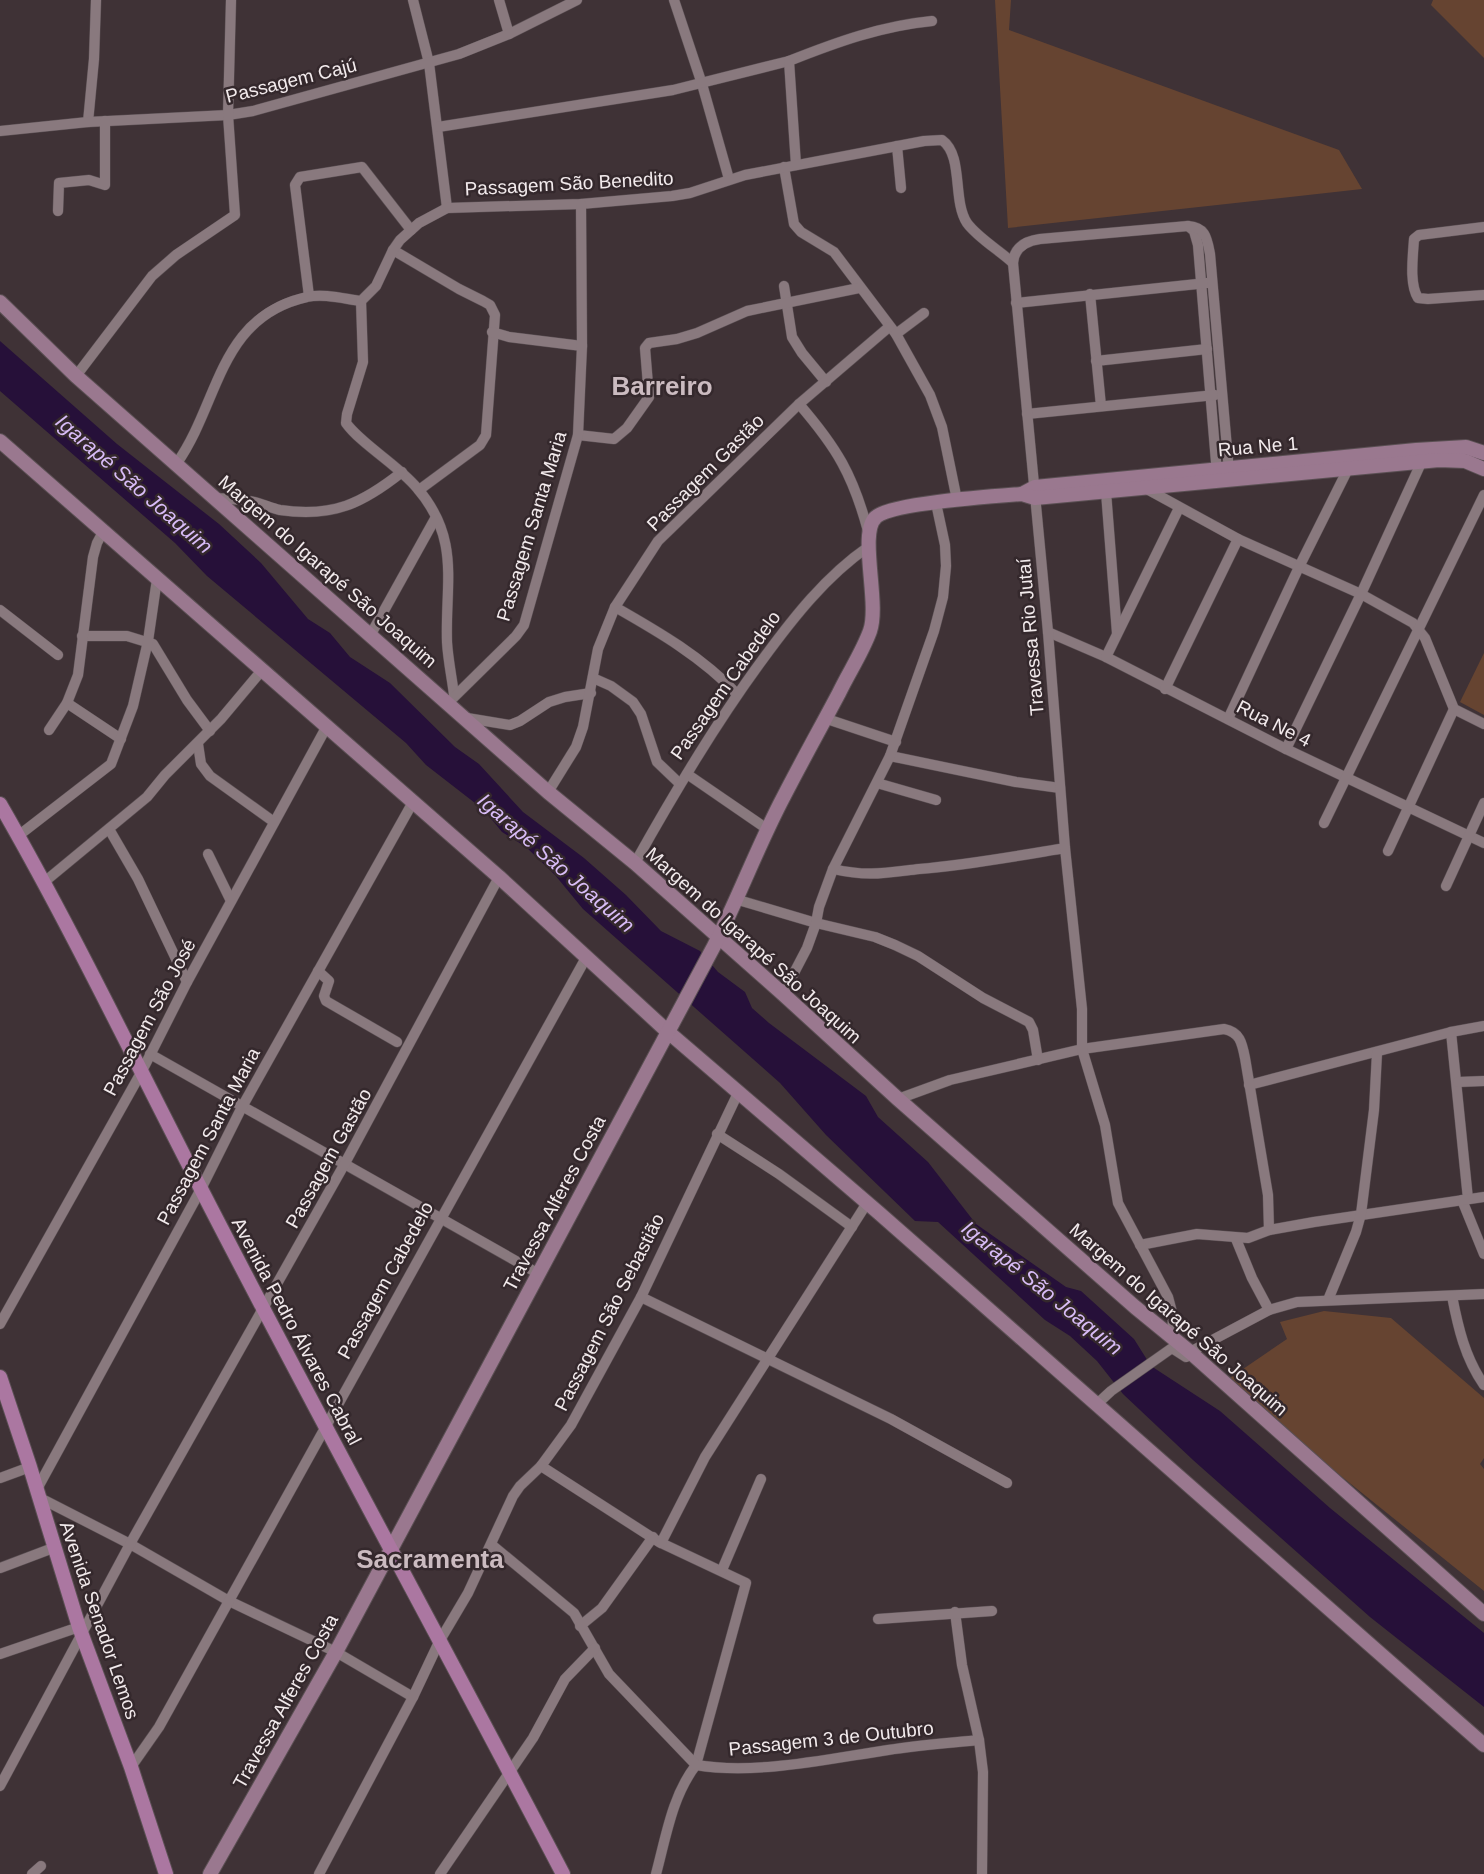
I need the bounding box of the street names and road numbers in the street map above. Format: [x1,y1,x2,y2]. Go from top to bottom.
street label: Passagem Cajú [224,54,359,107]
street label: Passagem São Benedito [464,168,674,199]
street label: Passagem Gastão [643,410,768,535]
street label: Passagem Santa Maria [493,428,571,624]
street label: Rua Ne 1 [1217,433,1299,460]
street label: Margem do Igarapé São Joaquim [214,471,441,672]
street label: Travessa Rio Jutaí [1013,557,1048,716]
street label: Passagem Cabedelo [666,607,785,764]
street label: Rua Ne 4 [1233,696,1315,751]
street label: Margem do Igarapé São Joaquim [642,843,865,1048]
street label: Passagem São José [99,935,200,1099]
street label: Passagem Santa Maria [153,1044,264,1228]
street label: Passagem Gastão [281,1085,376,1232]
street label: Travessa Alferes Costa [499,1112,610,1295]
street label: Passagem Cabedelo [333,1198,437,1362]
street label: Passagem São Sebastião [550,1210,668,1414]
street label: Avenida Pedro Álvares Cabral [228,1214,365,1448]
street label: Margem do Igarapé São Joaquim [1065,1219,1292,1420]
street label: Avenida Senador Lemos [56,1519,143,1722]
street label: Travessa Alferes Costa [229,1610,342,1792]
street label: Passagem 3 de Outubro [728,1717,935,1760]

